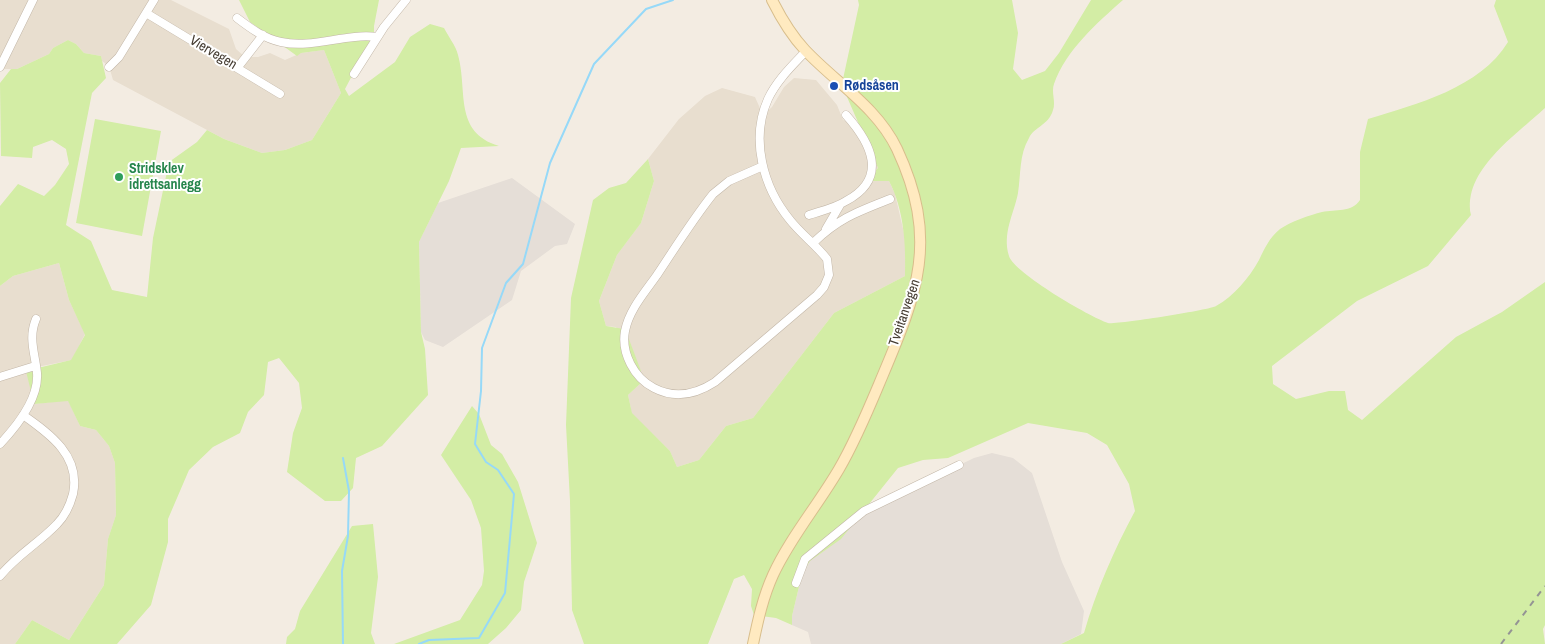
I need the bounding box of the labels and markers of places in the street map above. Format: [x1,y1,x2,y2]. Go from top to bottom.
place label: Rødsåsen [844,78,899,94]
marker: Rødsåsen [828,80,840,92]
place label: Stridsklev idrettsanlegg [129,161,201,193]
marker: Stridsklev idrettsanlegg [113,171,125,183]

